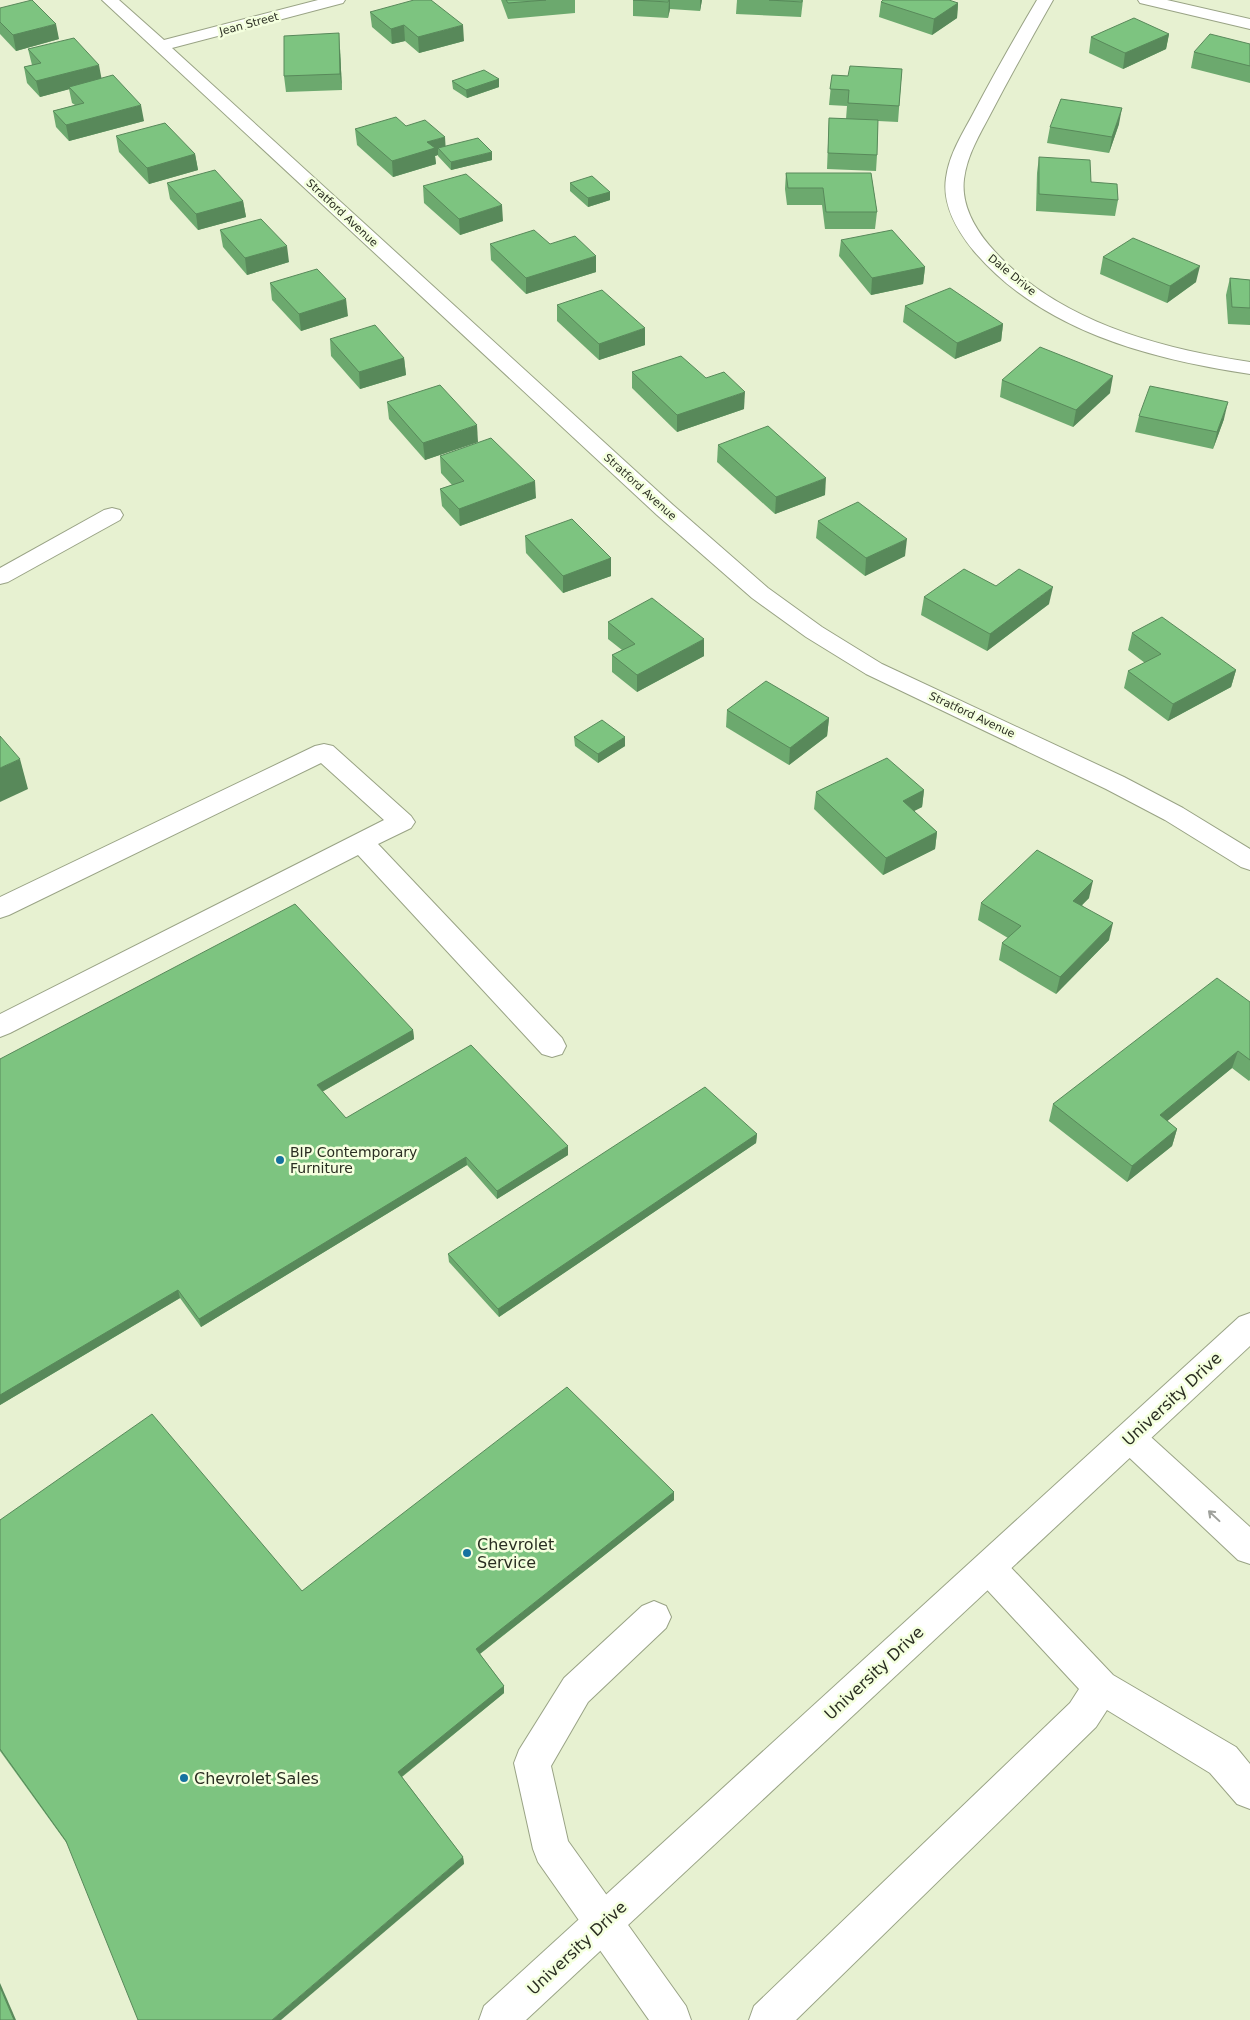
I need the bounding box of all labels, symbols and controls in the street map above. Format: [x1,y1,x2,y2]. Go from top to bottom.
street label: Jean Street [217,10,281,38]
street label: Stratford Avenue [304,176,381,250]
street label: Dale Drive [985,252,1039,298]
street label: Stratford Avenue [601,451,679,523]
street label: Stratford Avenue [927,689,1017,741]
place label: BIP Contemporary Furniture [290,1144,417,1176]
marker: BIP Contemporary Furniture [274,1154,286,1166]
street label: University Drive [1119,1348,1225,1450]
one-way arrow [1208,1510,1221,1522]
place label: Chevrolet Service [477,1535,554,1572]
marker: Chevrolet Service [461,1547,473,1559]
street label: University Drive [821,1622,927,1724]
place label: Chevrolet Sales [194,1769,319,1788]
marker: Chevrolet Sales [178,1772,190,1784]
street label: University Drive [524,1897,630,1999]

